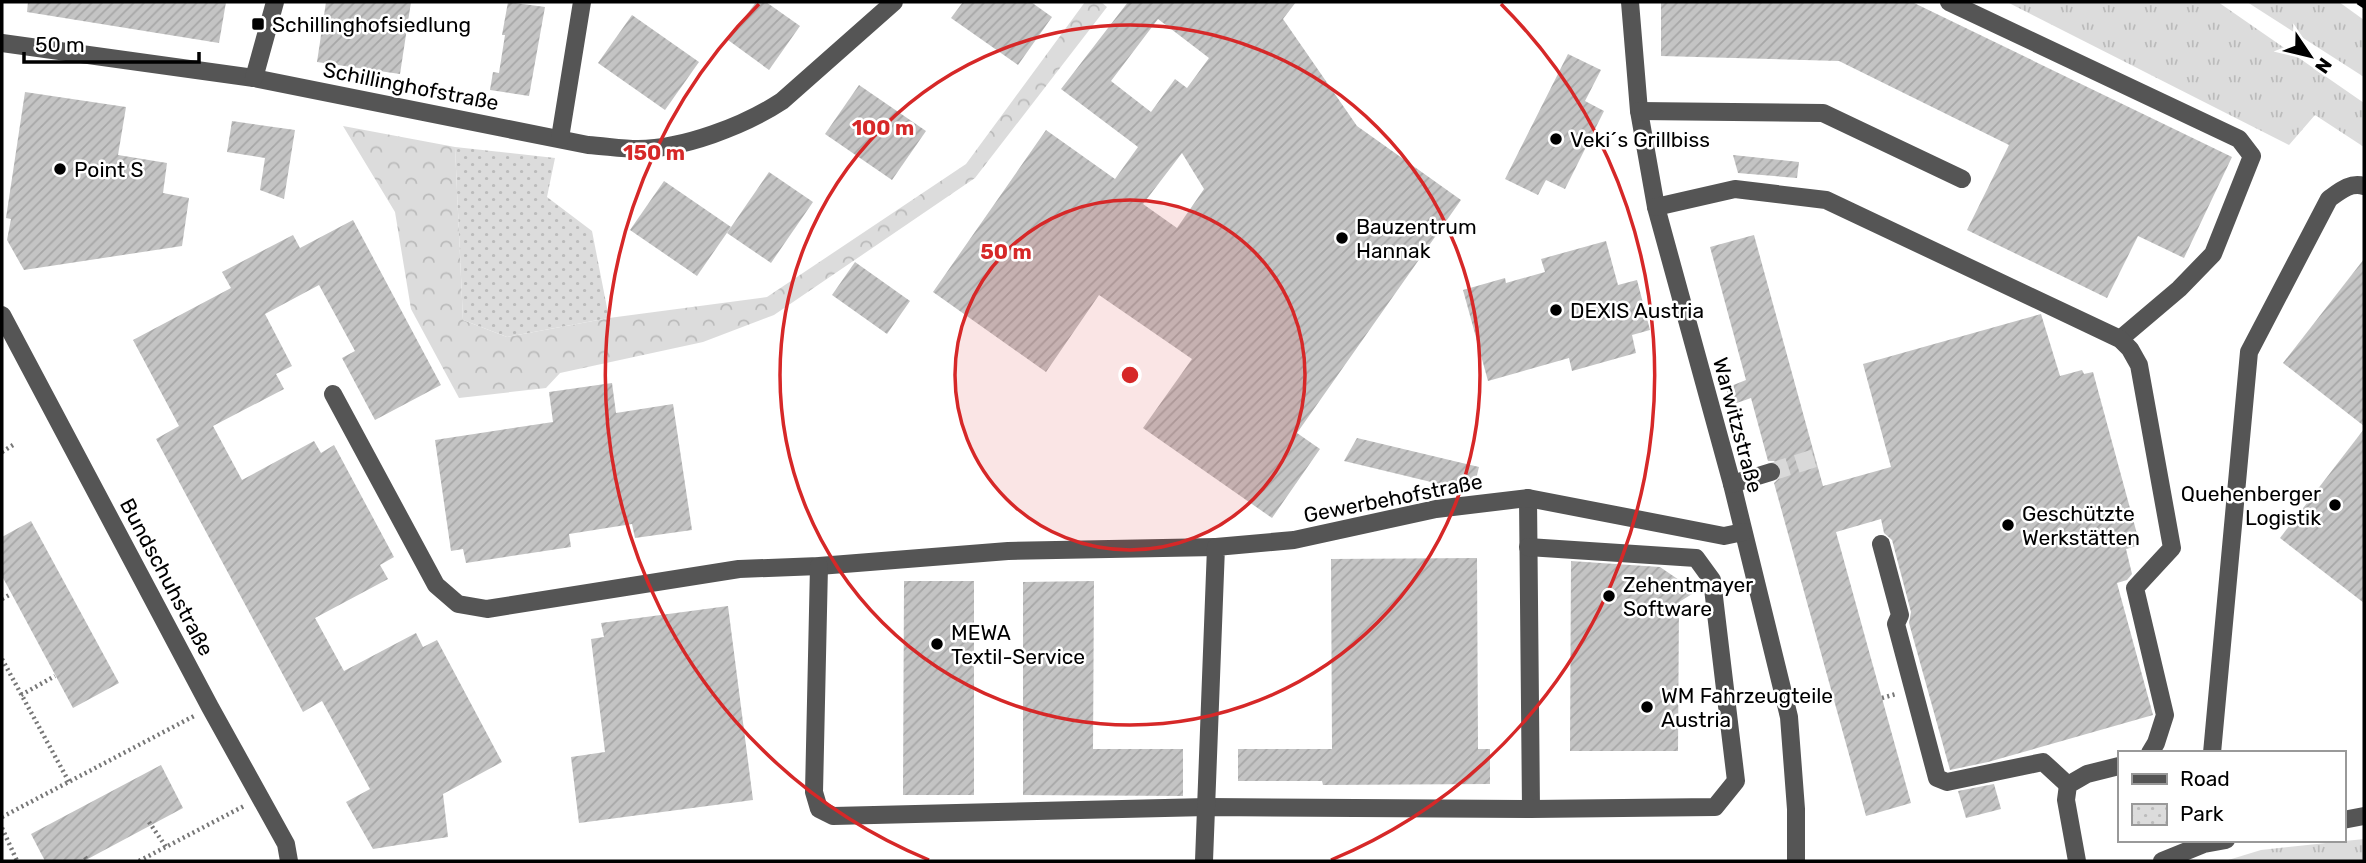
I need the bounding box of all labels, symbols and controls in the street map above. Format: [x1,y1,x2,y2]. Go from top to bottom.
place label: Schillinghofsiedlung [272,12,471,37]
marker: Schillinghofsiedlung [250,16,266,32]
scale bar [24,21,200,65]
north arrow [2275,21,2345,91]
text: 50 m [35,32,85,57]
text: N [2310,53,2337,78]
street label: Schillinghofstraße [321,57,501,115]
text: 100 m [852,115,914,140]
place label: Veki´s Grillbiss [1570,127,1710,152]
marker: Veki´s Grillbiss [1548,131,1564,147]
text: 150 m [623,140,685,165]
place label: Point S [74,157,143,182]
marker: Point S [52,161,68,177]
place label: Bauzentrum Hannak [1356,214,1477,263]
marker: Bauzentrum Hannak [1334,230,1350,246]
text: 50 m [980,239,1032,264]
place label: DEXIS Austria [1570,298,1704,323]
marker: DEXIS Austria [1548,302,1564,318]
street label: Warwitzstraße [1708,355,1768,495]
centre of rings [1118,363,1142,387]
street label: Gewerbehofstraße [1302,468,1484,528]
place label: Quehenberger Logistik [2181,481,2321,530]
street label: Bundschuhstraße [115,494,219,660]
marker: Quehenberger Logistik [2327,497,2343,513]
place label: Geschützte Werkstätten [2022,501,2140,550]
marker: Geschützte Werkstätten [2000,517,2016,533]
place label: Zehentmayer Software [1623,572,1753,621]
marker: Zehentmayer Software [1601,588,1617,604]
place label: MEWA Textil-Service [951,620,1085,669]
marker: MEWA Textil-Service [929,636,945,652]
place label: WM Fahrzeugteile Austria [1661,683,1833,732]
marker: WM Fahrzeugteile Austria [1639,699,1655,715]
legend [2118,751,2345,842]
text: Road [2180,766,2230,791]
text: Park [2180,801,2224,826]

